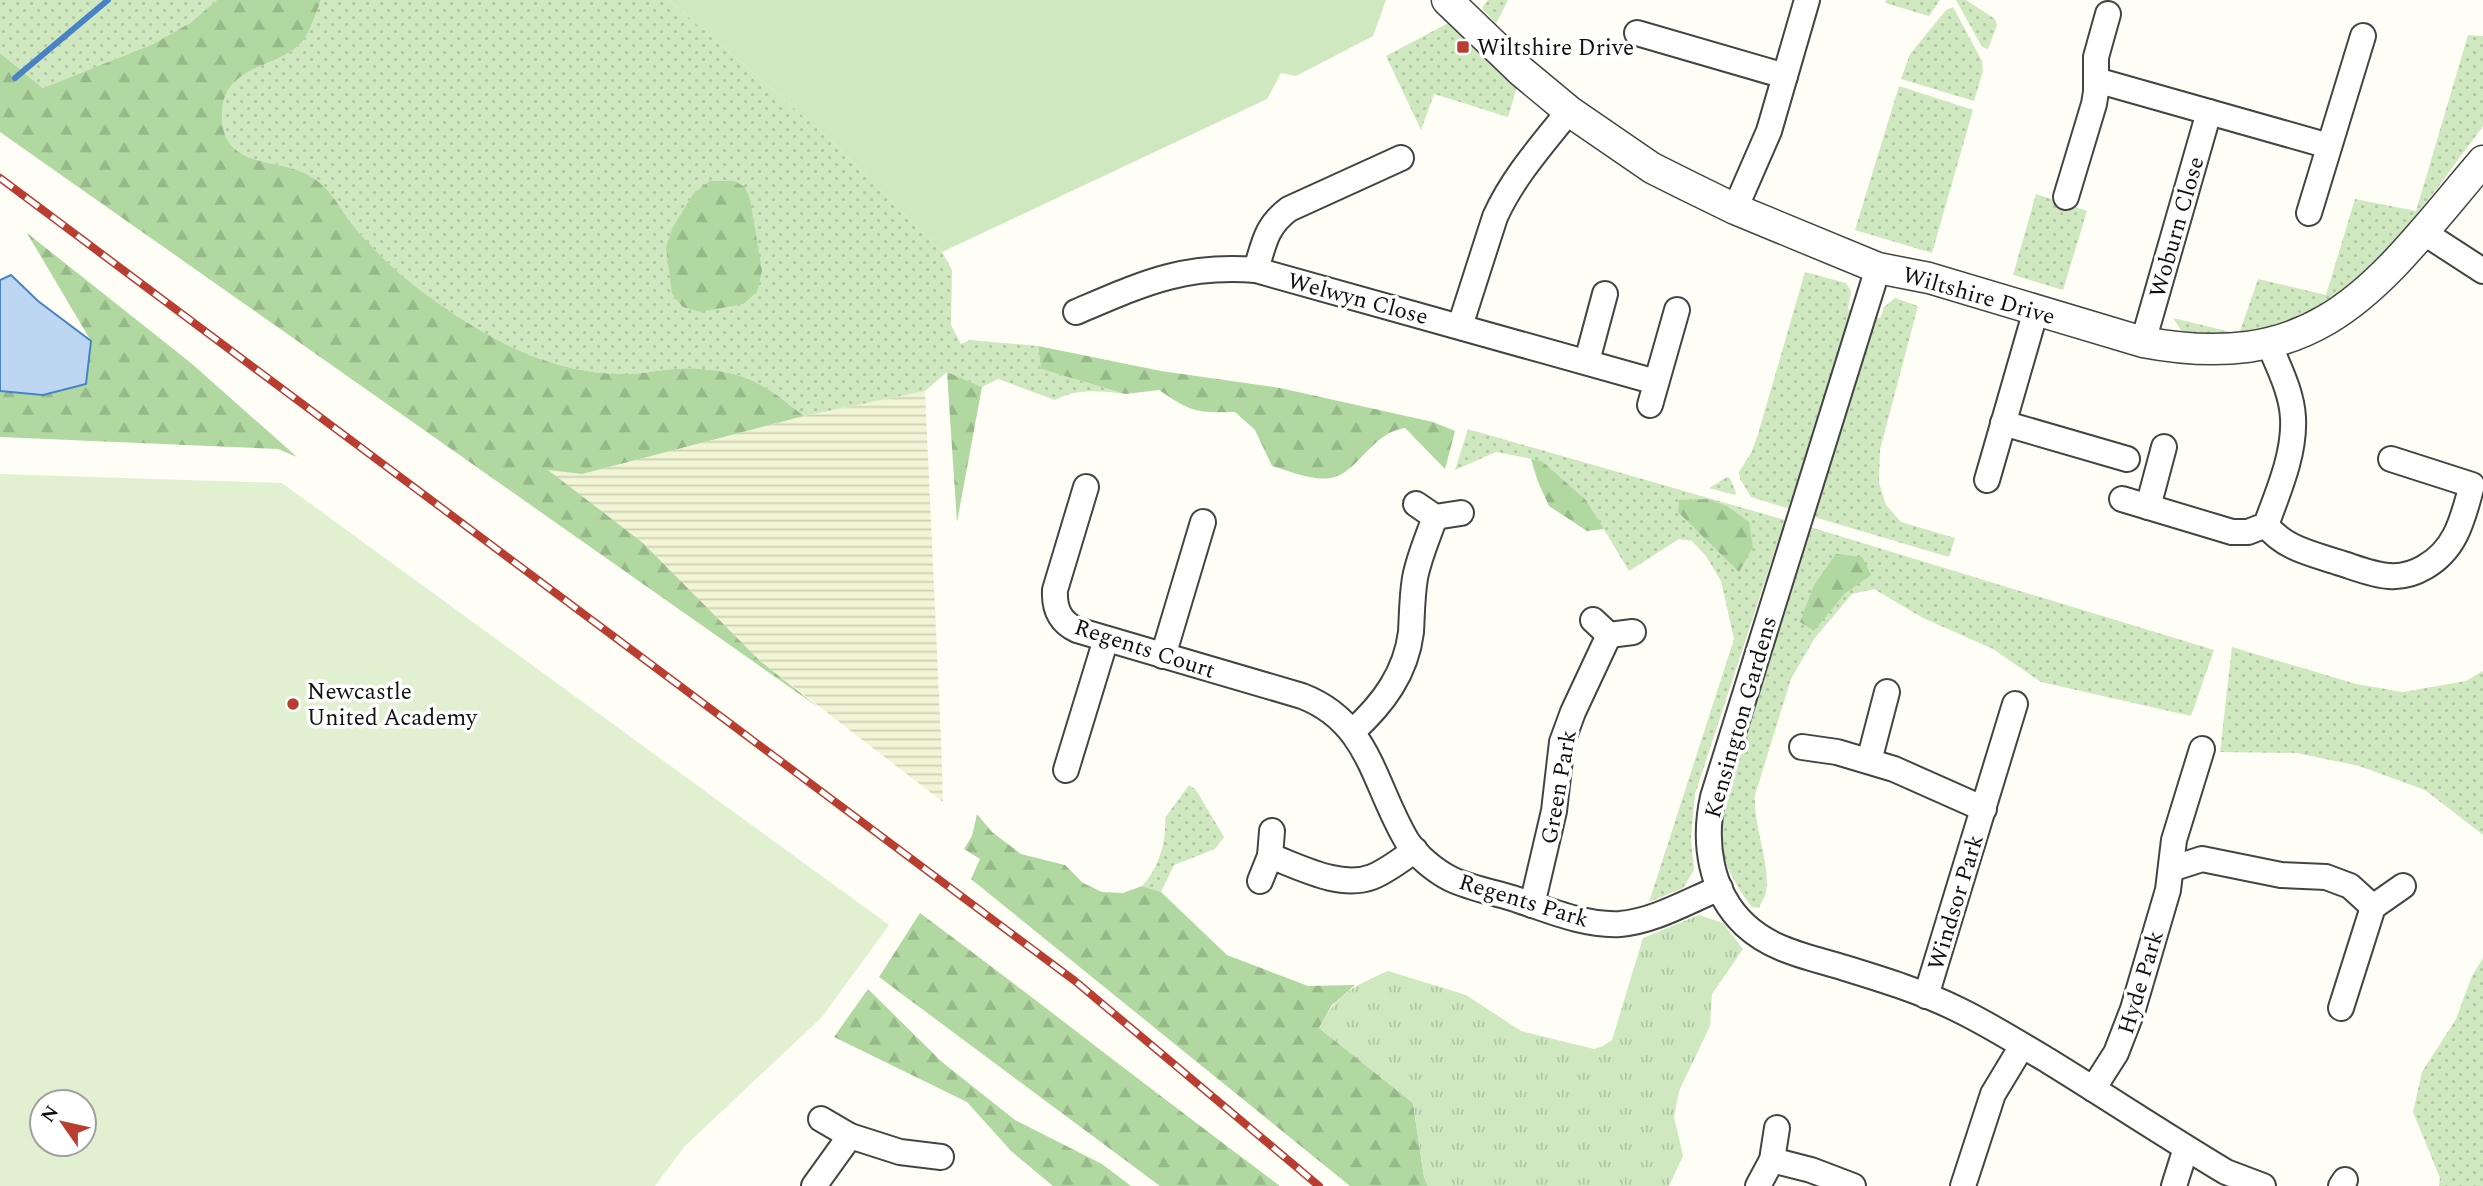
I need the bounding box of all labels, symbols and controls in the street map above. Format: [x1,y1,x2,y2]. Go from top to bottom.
place label: Wiltshire Drive [1477,31,1634,66]
marker: Wiltshire Drive [1455,39,1471,55]
street label: Woburn Close [2141,153,2214,302]
street label: Wiltshire Drive [1898,258,2059,335]
street label: Welwyn Close [1283,264,1432,335]
street label: Regents Court [1070,610,1220,689]
street label: Kensington Gardens [1696,612,1787,823]
place label: Newcastle United Academy [307,675,478,736]
marker: Newcastle United Academy [285,696,301,712]
street label: Green Park [1532,727,1587,847]
street label: Windsor Park [1919,830,1994,975]
street label: Regents Park [1454,865,1593,938]
street label: Hyde Park [2109,926,2174,1039]
north arrow [28,1088,98,1158]
text: N [34,1100,67,1129]

